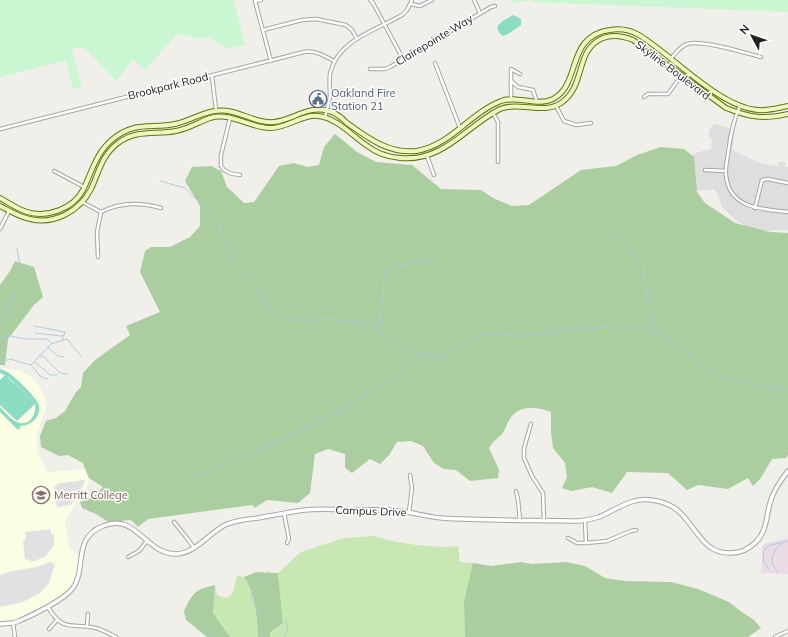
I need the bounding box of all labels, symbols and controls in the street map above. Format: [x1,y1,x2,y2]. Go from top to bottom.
street label: Clairepointe Way [393,11,475,69]
north arrow [732,16,772,56]
text: N [736,22,752,37]
street label: Skyline Boulevard [633,37,713,103]
street label: Brookpark Road [126,69,210,103]
place label: Oakland Fire Station 21 [331,86,396,113]
public building icon: Oakland Fire Station 21 [308,89,328,109]
school or university icon: Merritt College [31,485,51,505]
place label: Merritt College [54,488,128,502]
street label: Campus Drive [335,503,407,519]

